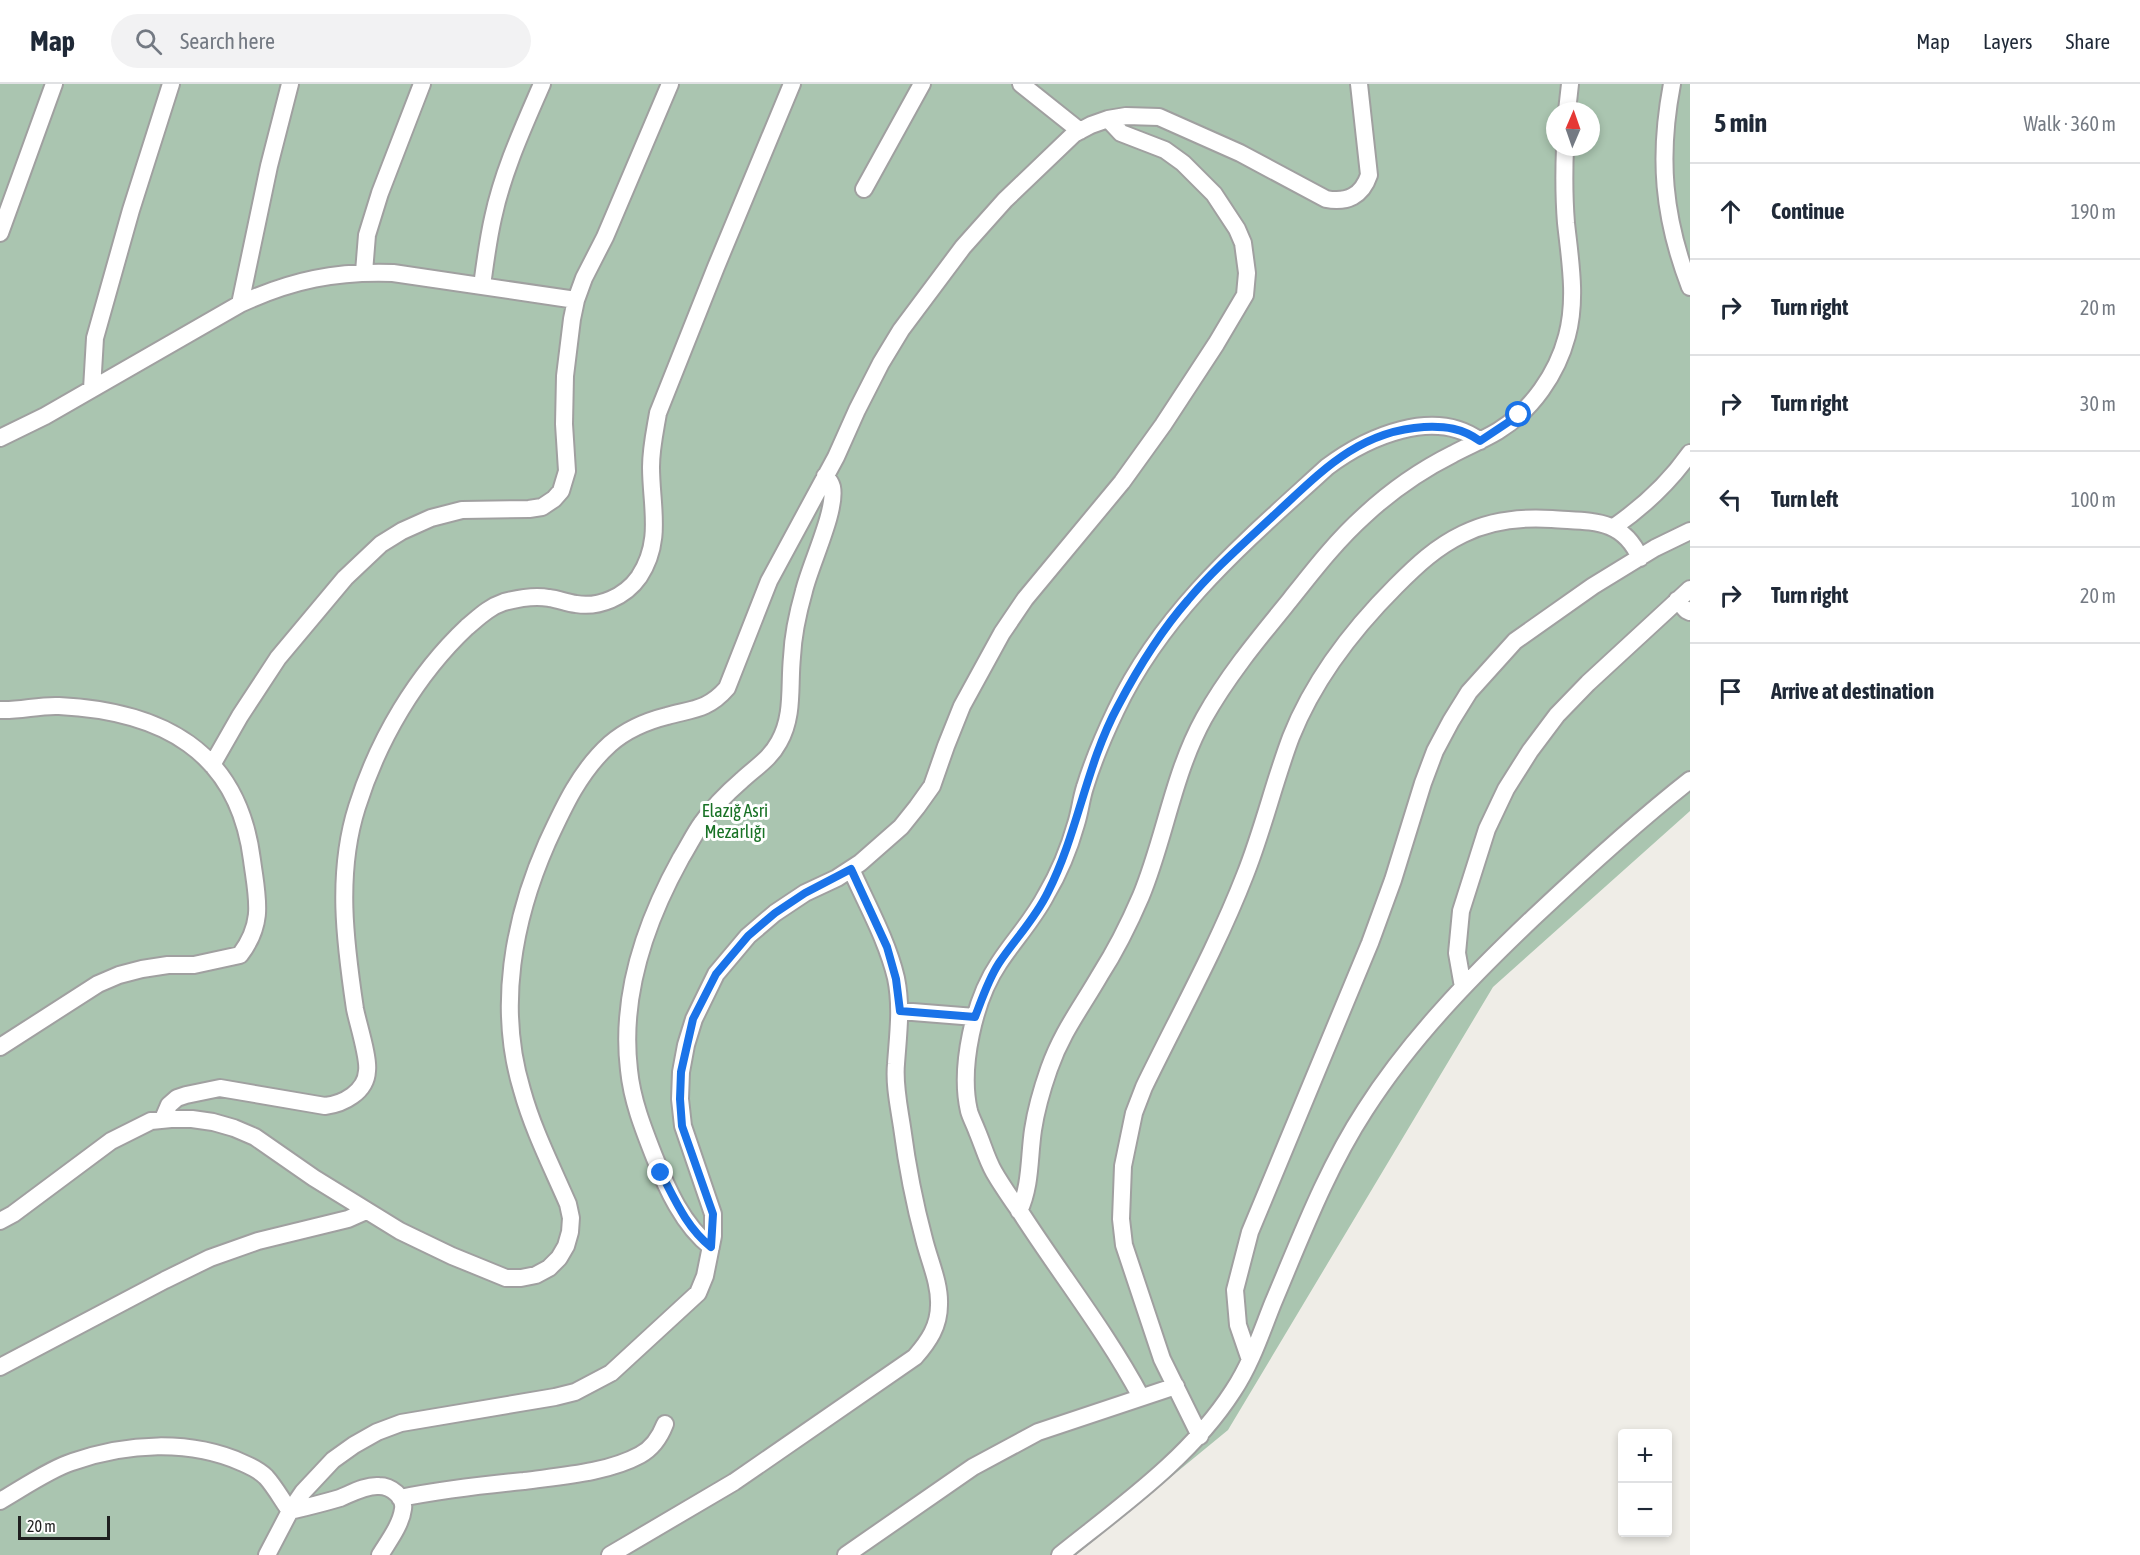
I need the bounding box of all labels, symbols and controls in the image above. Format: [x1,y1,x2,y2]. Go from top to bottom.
search box [111,14,531,68]
text: Map [30,25,75,57]
icon: search [132,25,165,58]
text: Search here [180,28,275,54]
text: Map [1916,29,1950,53]
text: Layers [1983,29,2033,53]
text: Share [2066,29,2110,53]
north arrow [1546,102,1600,156]
text: 5 min [1714,108,1767,138]
text: Walk · 360 m [2024,112,2116,135]
icon: ahead [1714,195,1747,228]
text: Continue [1771,198,1845,224]
text: 190 m [2071,200,2116,223]
icon: right [1714,291,1747,324]
text: Turn right [1771,294,1848,320]
text: 20 m [2080,296,2116,319]
icon: right [1714,387,1747,420]
text: Turn right [1771,390,1848,416]
text: 30 m [2080,392,2116,415]
route start [1505,401,1531,427]
icon: left [1714,483,1747,516]
text: Turn left [1771,486,1838,512]
text: 100 m [2071,488,2116,511]
icon: right [1714,579,1747,612]
text: Turn right [1771,582,1848,608]
text: 20 m [2080,584,2116,607]
icon: arrive [1714,675,1747,708]
text: Arrive at destination [1771,678,1934,704]
park label: Elazığ Asri Mezarlığı [702,800,768,842]
route end [647,1159,673,1185]
map controls [1618,1429,1672,1537]
button: + [1618,1429,1672,1483]
button: − [1618,1483,1672,1537]
scale bar [18,1513,110,1540]
text: 20 m [27,1517,56,1535]

